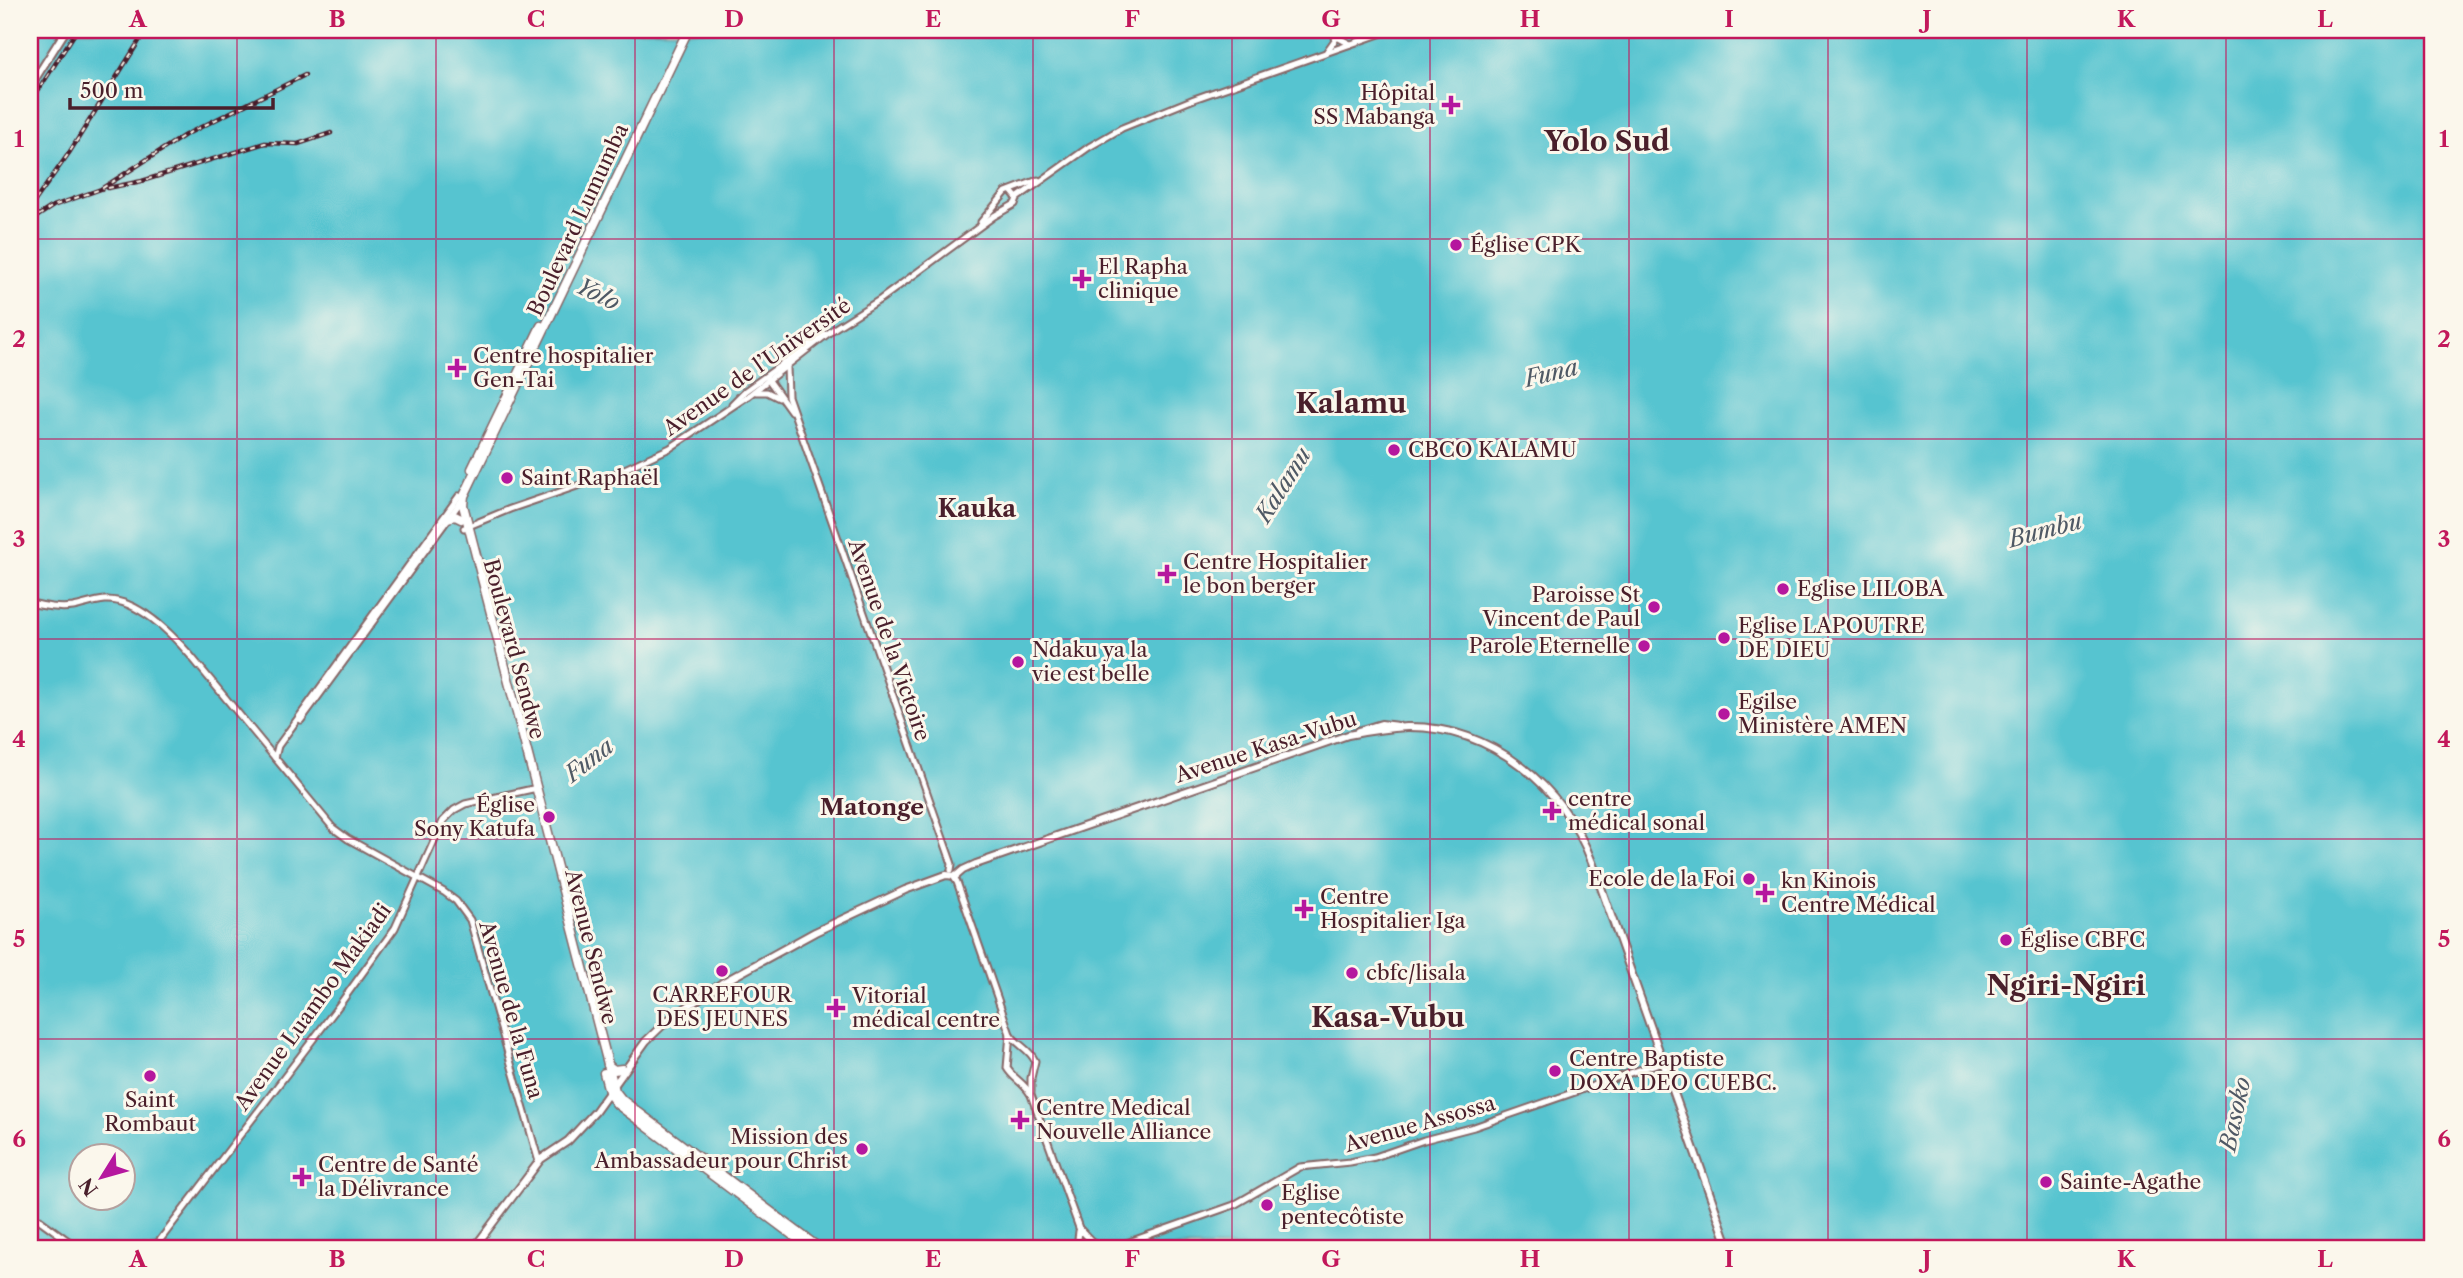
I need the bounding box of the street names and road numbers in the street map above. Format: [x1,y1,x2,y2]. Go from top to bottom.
street label: Boulevard Lumumba [522,119,634,320]
street label: Avenue de l’Université [657,292,855,441]
street label: Avenue de la Victoire [843,535,936,744]
street label: Boulevard Sendwe [478,556,551,742]
street label: Avenue Kasa-Vubu [1171,705,1360,788]
street label: Avenue Sendwe [560,866,623,1027]
street label: Avenue Luambo Makiadi [229,898,396,1116]
street label: Avenue de la Funa [474,917,549,1103]
street label: Avenue Assossa [1341,1090,1499,1157]

